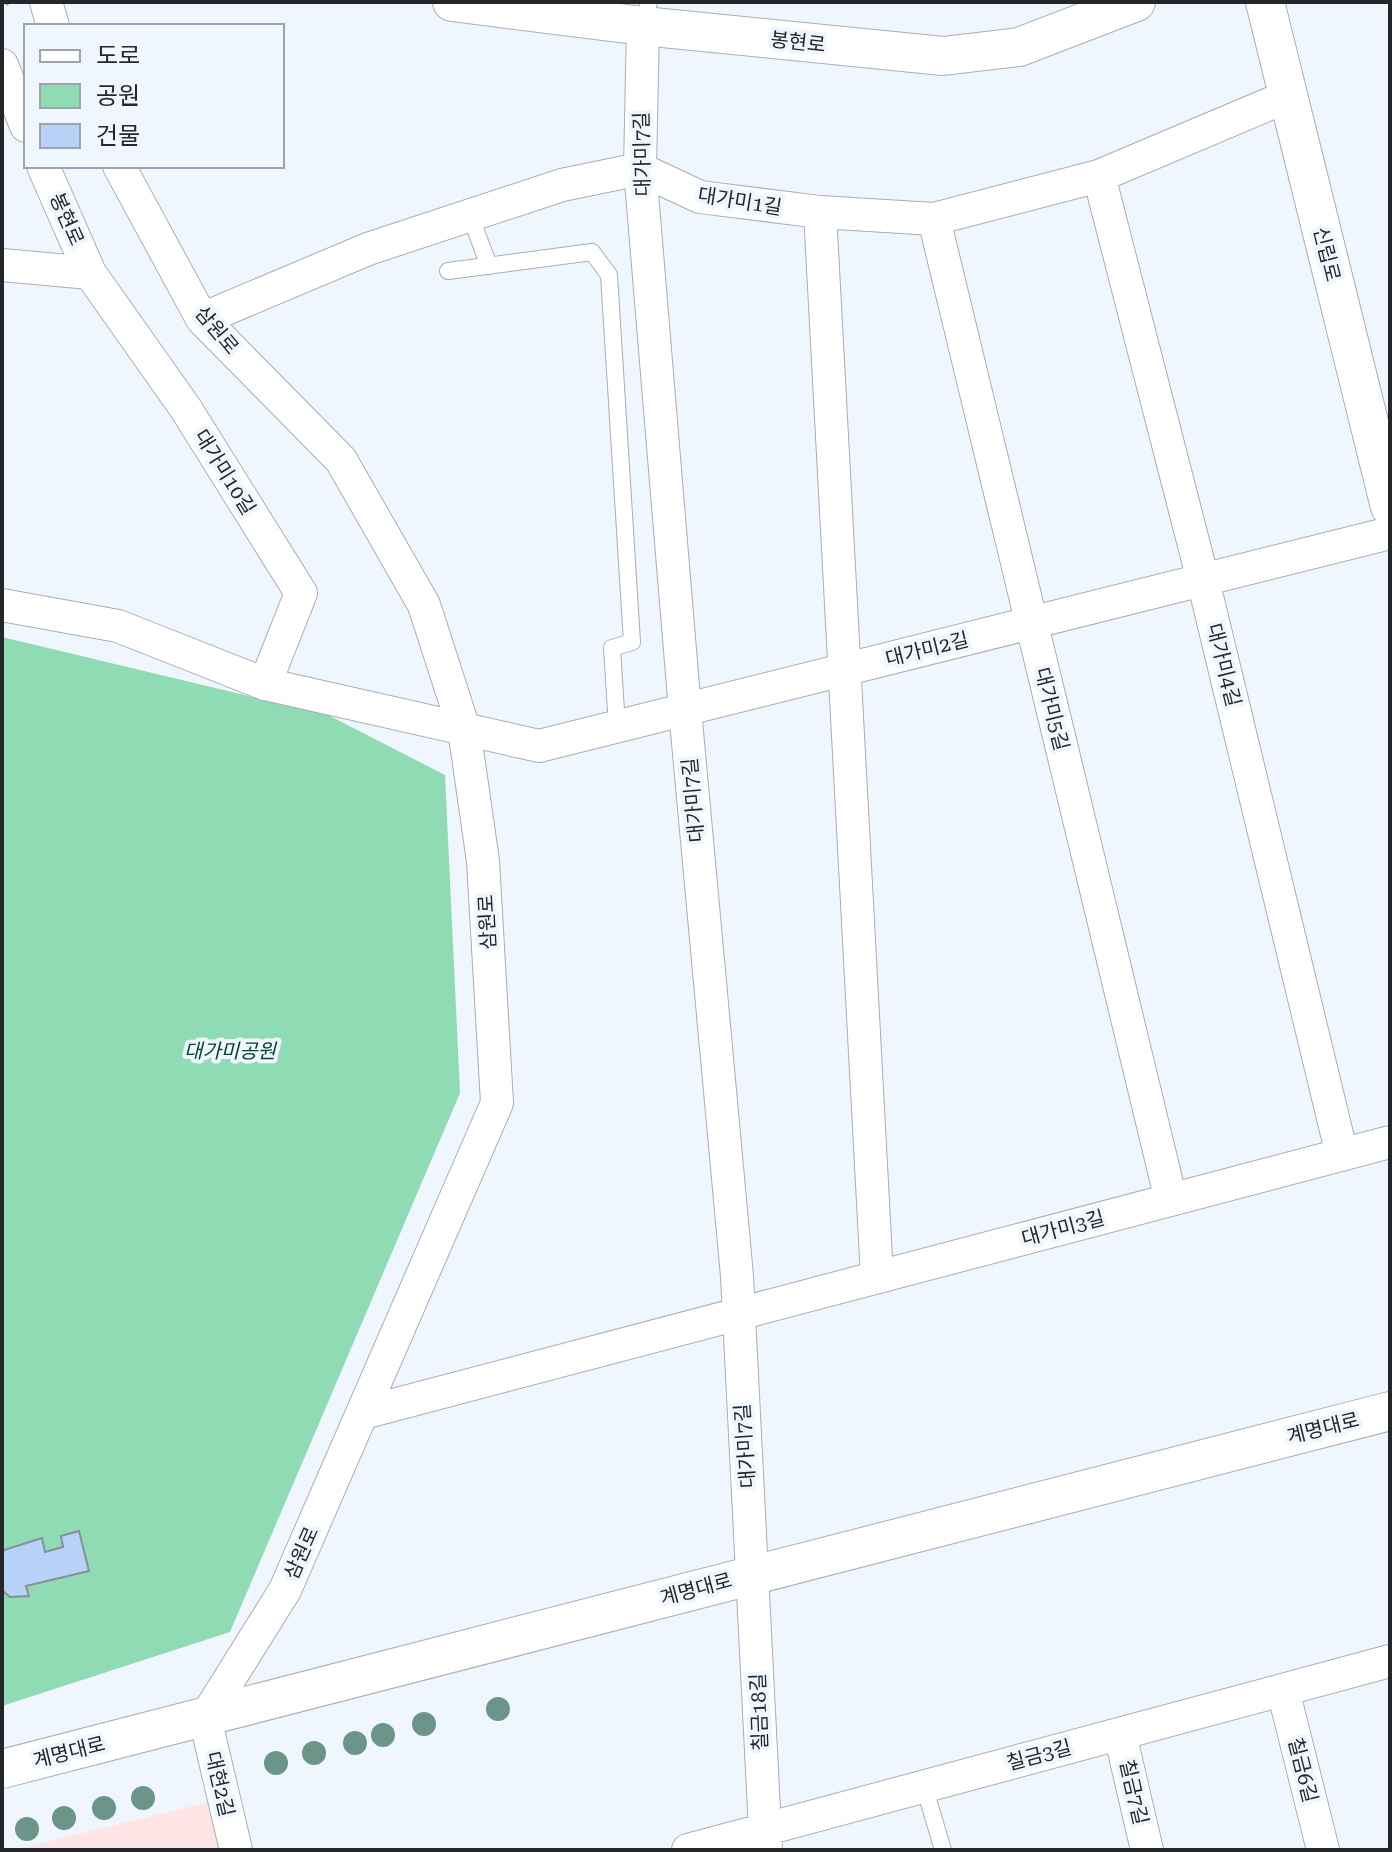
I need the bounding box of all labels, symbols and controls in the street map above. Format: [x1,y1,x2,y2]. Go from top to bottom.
legend [24,24,284,168]
street label: 봉현로 [769,27,827,57]
text: 도로 [96,42,140,70]
text: 공원 [96,82,140,110]
street label: 대가미7길 [629,111,655,197]
text: 건물 [96,122,140,150]
street label: 대가미1길 [696,183,784,219]
street label: 봉현로 [45,189,89,249]
street label: 신립로 [1309,224,1345,284]
street label: 삼원로 [190,301,244,359]
street label: 대가미10길 [189,425,261,519]
street label: 대가미4길 [1202,621,1246,709]
street label: 대가미2길 [883,627,971,671]
street label: 대가미5길 [1030,665,1074,753]
street label: 대가미7길 [677,757,709,843]
street label: 삼원로 [474,894,500,950]
park label: 대가미공원 [184,1039,278,1063]
street label: 대가미3길 [1019,1205,1107,1251]
street label: 대가미7길 [730,1403,760,1489]
street label: 계명대로 [1284,1407,1362,1449]
street label: 삼원로 [279,1523,323,1583]
street label: 계명대로 [657,1568,735,1610]
street label: 칠금18길 [746,1673,772,1751]
street label: 계명대로 [30,1731,108,1773]
street label: 칠금3길 [1004,1735,1074,1775]
street label: 칠금6길 [1283,1735,1323,1805]
street label: 대현2길 [201,1749,239,1819]
street label: 칠금7길 [1115,1757,1153,1827]

